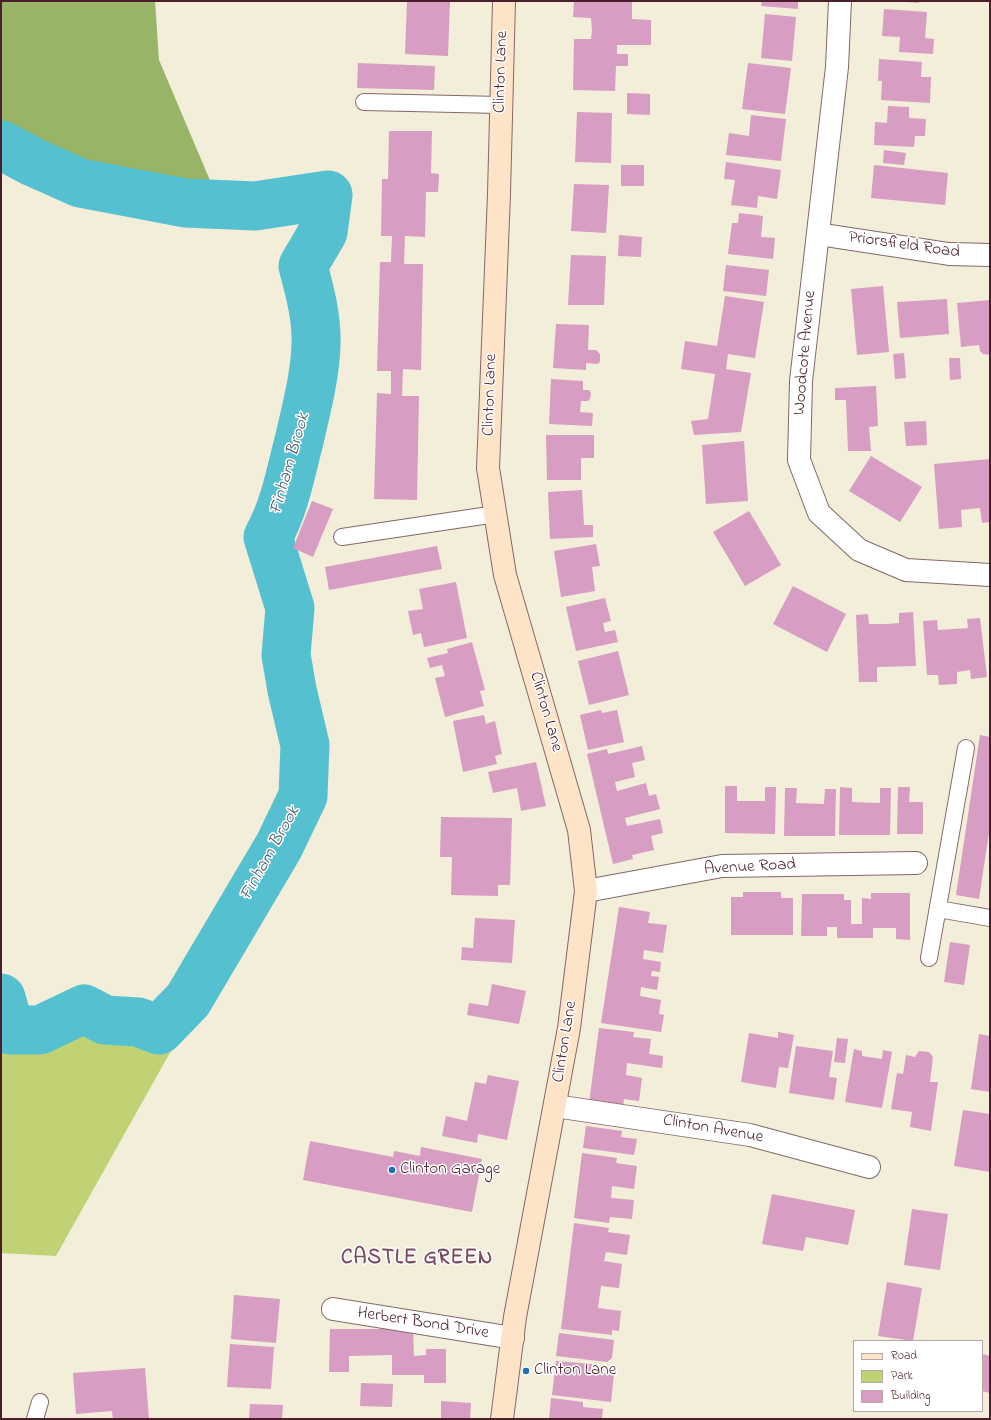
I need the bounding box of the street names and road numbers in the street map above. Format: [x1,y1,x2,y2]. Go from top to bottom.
street label: Clinton Lane [490,31,514,113]
street label: Priorsfield Road [847,228,961,264]
street label: Woodcote Avenue [790,290,822,416]
street label: Clinton Lane [479,354,503,436]
street label: Clinton Lane [524,670,566,754]
street label: Avenue Road [704,855,796,881]
street label: Clinton Lane [549,1000,583,1084]
street label: Clinton Avenue [661,1111,765,1149]
street label: Herbert Bond Drive [356,1304,490,1344]

